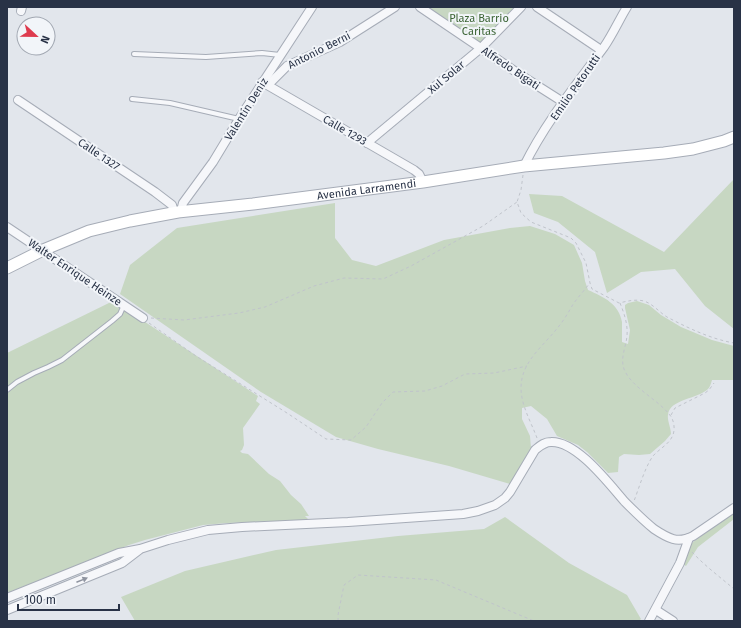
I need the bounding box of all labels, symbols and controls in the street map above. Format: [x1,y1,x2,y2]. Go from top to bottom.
park label: Plaza Barrio Caritas [449,12,509,38]
north arrow [16,16,56,56]
street label: Antonio Berni [286,29,353,72]
text: N [37,34,52,45]
street label: Alfredo Bigati [479,44,542,93]
street label: Emilio Petorutti [548,52,603,123]
street label: Xul Solar [425,58,468,97]
street label: Valentín Deniz [222,76,271,143]
street label: Calle 1293 [321,113,369,148]
street label: Calle 1327 [75,136,122,173]
street label: Avenida Larramendi [316,177,417,203]
street label: Walter Enrique Heinze [25,236,124,309]
one-way arrow [77,576,89,582]
scale bar [18,586,119,612]
text: 100 m [24,593,56,607]

